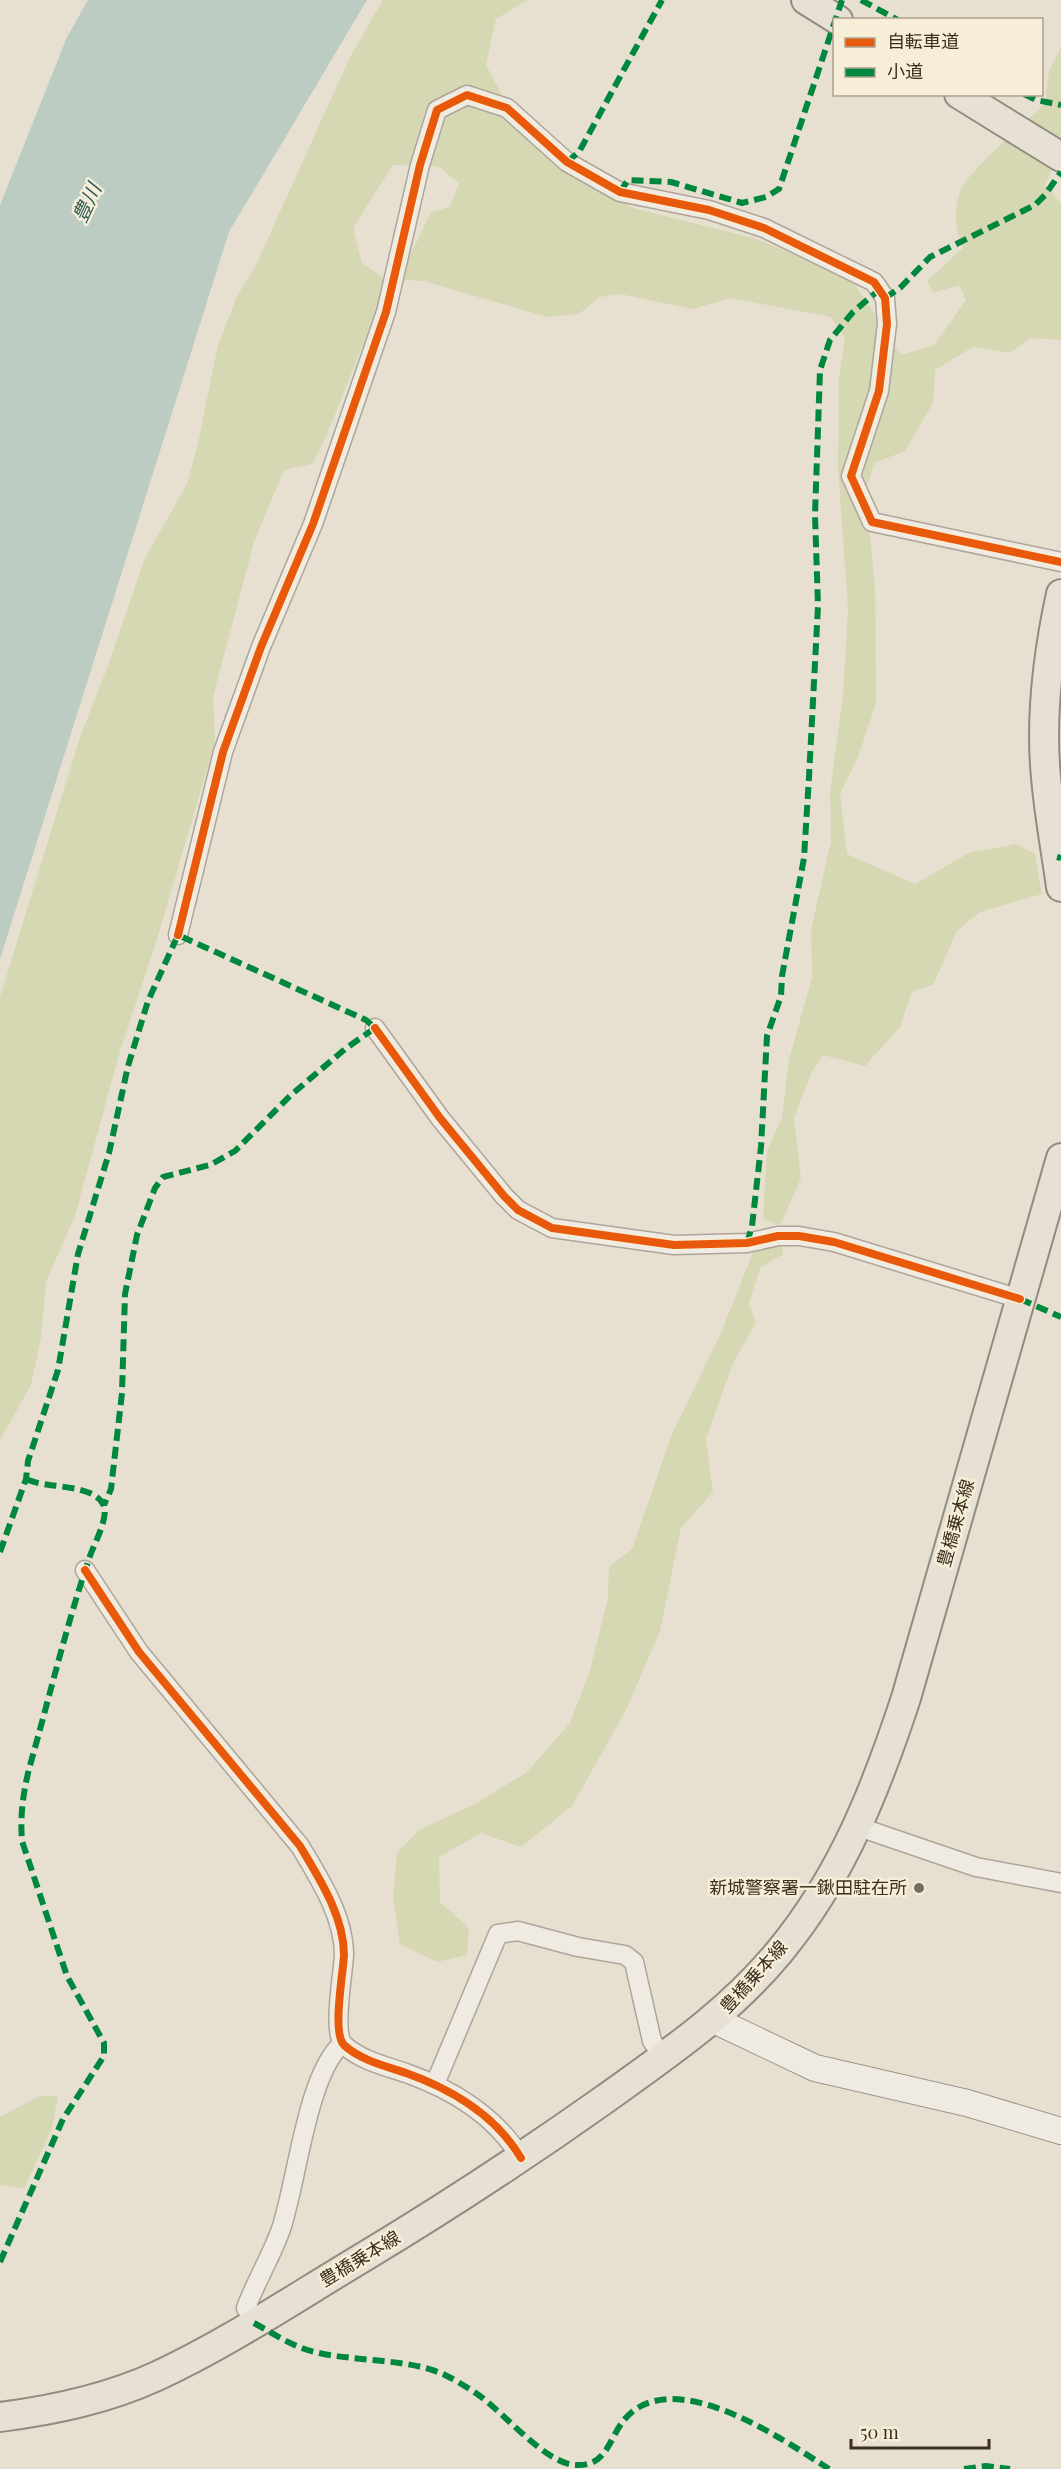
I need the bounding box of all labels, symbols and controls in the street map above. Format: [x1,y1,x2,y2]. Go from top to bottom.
legend [833,18,1043,96]
text: 自転車道 [887,29,959,53]
text: 小道 [887,59,923,83]
water label: 豊川 [65,177,107,226]
street label: 豊橋乗本線 [931,1476,979,1569]
place label: 新城警察署一鍬田駐在所 [709,1875,907,1899]
marker: 新城警察署一鍬田駐在所 [912,1881,926,1895]
street label: 豊橋乗本線 [714,1935,792,2018]
street label: 豊橋乗本線 [315,2225,404,2292]
scale bar [851,2412,989,2450]
text: 50 m [860,2420,899,2444]

